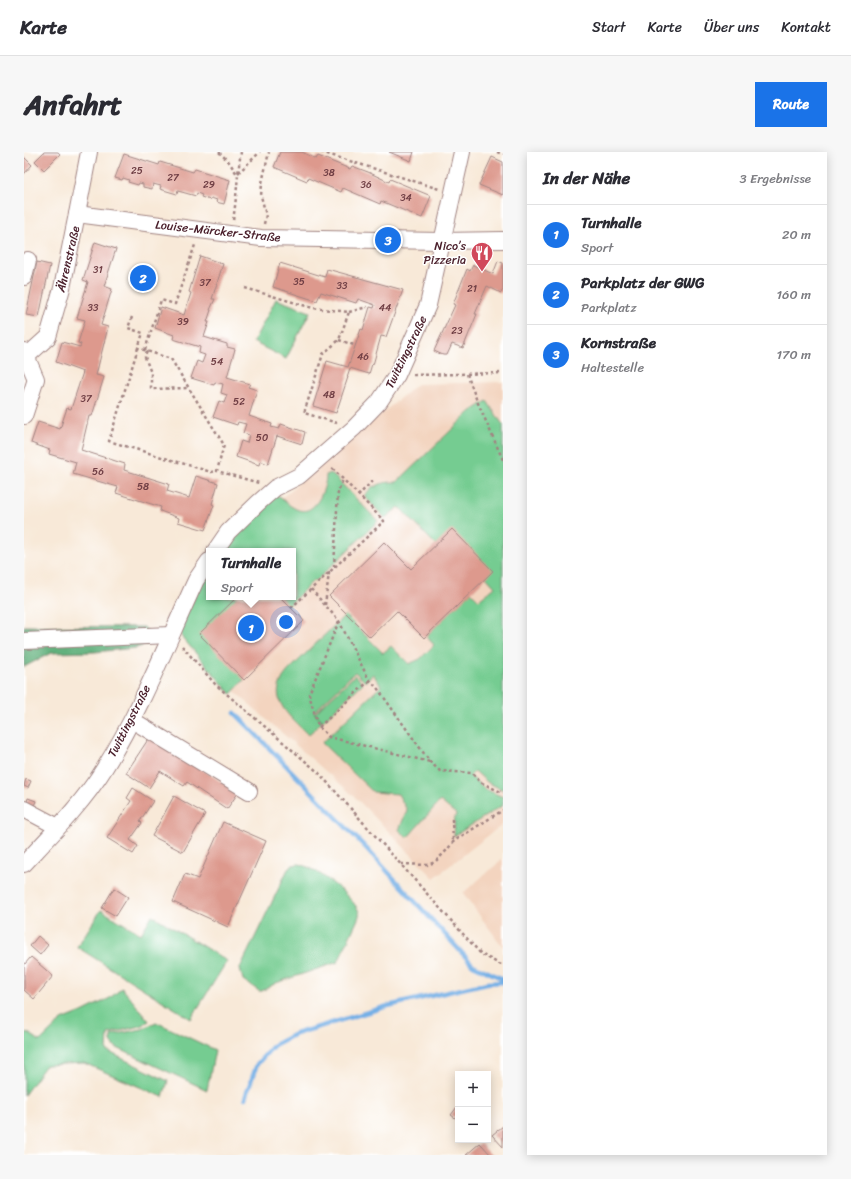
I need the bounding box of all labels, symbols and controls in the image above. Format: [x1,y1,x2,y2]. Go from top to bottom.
text: Karte [20,11,67,44]
text: Start [592,15,625,40]
text: Karte [647,15,682,40]
text: Über uns [704,15,759,40]
text: Kontakt [781,15,831,40]
text: Anfahrt [24,80,122,129]
button: Route [755,82,827,127]
house number: 25 [131,162,143,180]
text: In der Nähe [543,163,630,193]
house number: 38 [323,164,335,182]
text: 3 Ergebnisse [740,167,811,190]
house number: 27 [167,169,180,187]
house number: 29 [203,176,215,194]
house number: 36 [360,176,372,194]
house number: 34 [400,189,412,207]
text: Turnhalle [581,210,641,236]
street label: Louise-Märcker-Straße [154,213,282,249]
street label: Ährenstraße [49,223,86,295]
text: 1 [553,223,559,246]
text: 20 m [782,223,811,246]
pin: 3 [375,225,401,255]
place label: Nico’s Pizzeria [424,235,466,271]
text: Sport [581,236,613,259]
restaurant icon: Nico’s Pizzeria [469,240,495,273]
house number: 31 [93,261,103,279]
pin: 2 [130,263,156,293]
text: Parkplatz der GWG [581,270,705,296]
house number: 35 [293,273,305,291]
house number: 37 [199,274,212,292]
house number: 33 [337,277,348,295]
house number: 21 [467,280,477,298]
text: 2 [552,283,560,306]
text: 160 m [776,283,811,306]
text: Parkplatz [581,296,637,319]
house number: 33 [88,299,99,317]
house number: 44 [379,299,391,317]
street label: Twittingstraße [379,312,433,392]
house number: 39 [177,313,189,331]
house number: 23 [451,322,463,340]
text: Kornstraße [581,330,656,356]
text: 3 [552,343,560,366]
text: 170 m [776,343,811,366]
house number: 46 [357,348,369,366]
house number: 54 [211,353,223,371]
text: Haltestelle [581,356,644,379]
house number: 48 [323,386,335,404]
house number: 37 [80,390,93,408]
house number: 52 [233,393,245,411]
house number: 50 [256,429,268,447]
house number: 56 [92,463,104,481]
house number: 58 [137,478,149,496]
popup [206,548,296,600]
text: Turnhalle [221,550,281,576]
text: Sport [221,576,253,599]
your location [276,612,296,632]
pin: 1 [238,613,264,643]
street label: Twittingstraße [101,681,157,761]
map controls [455,1071,491,1143]
button: + [455,1071,491,1107]
button: − [455,1107,491,1143]

